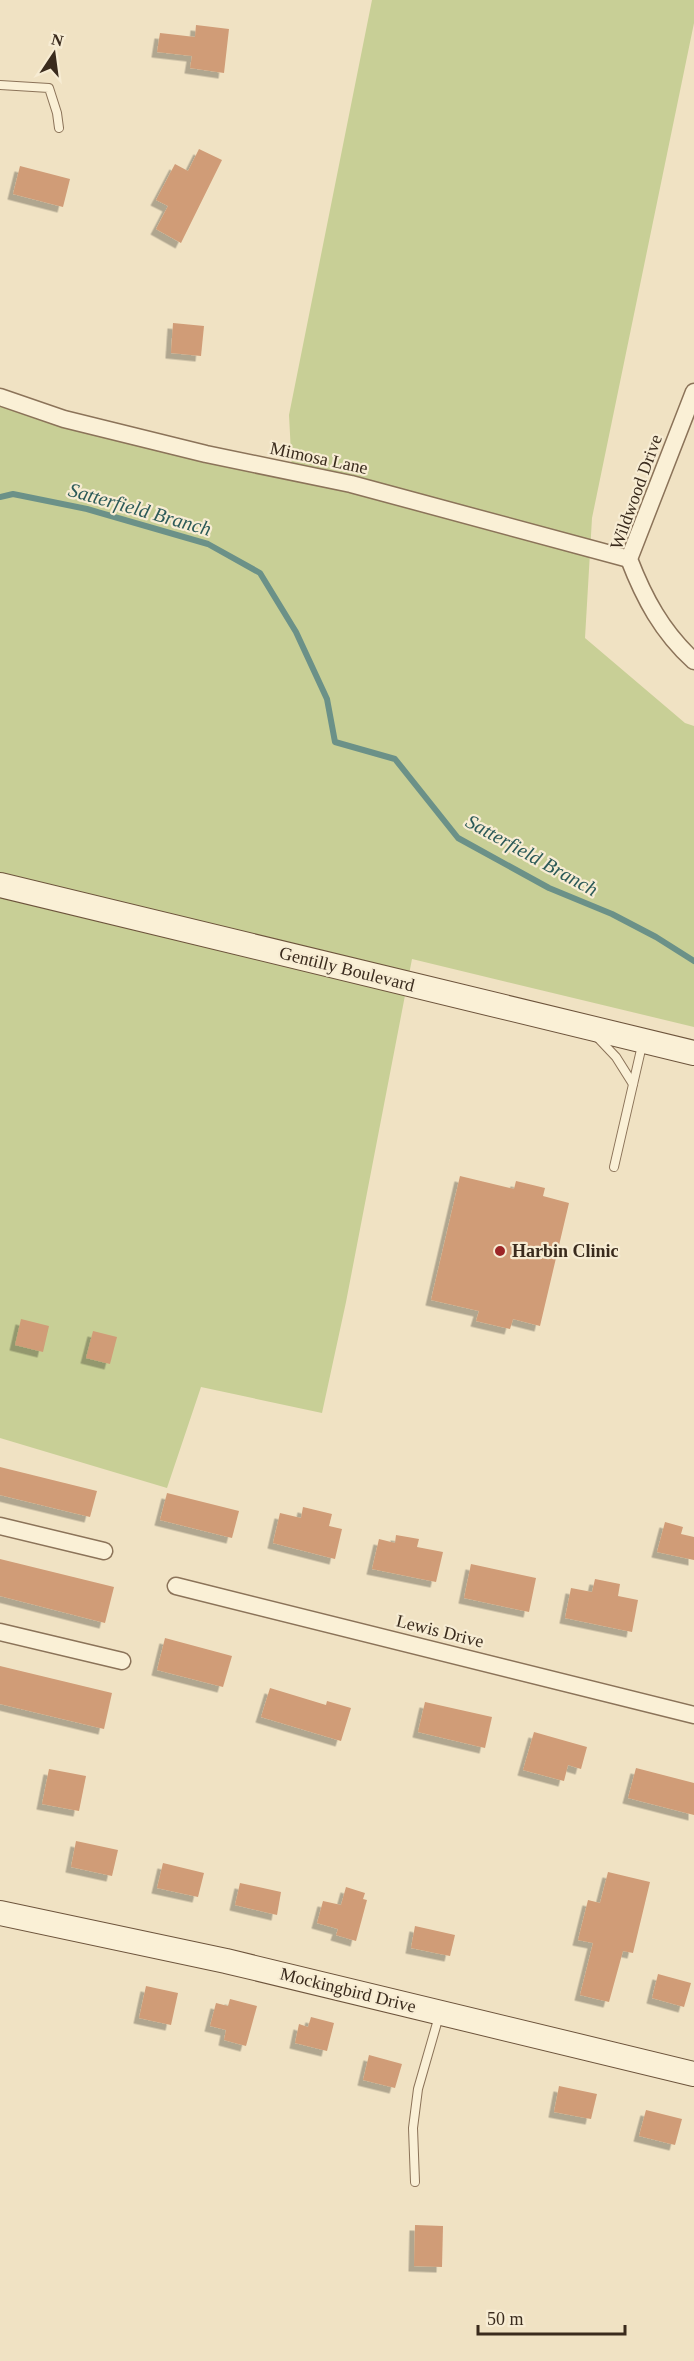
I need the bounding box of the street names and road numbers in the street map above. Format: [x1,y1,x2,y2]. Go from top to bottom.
street label: Wildwood Drive [606,432,666,552]
street label: Mimosa Lane [268,438,370,478]
street label: Gentilly Boulevard [277,943,417,995]
street label: Lewis Drive [394,1610,486,1652]
street label: Mockingbird Drive [278,1963,418,2017]

